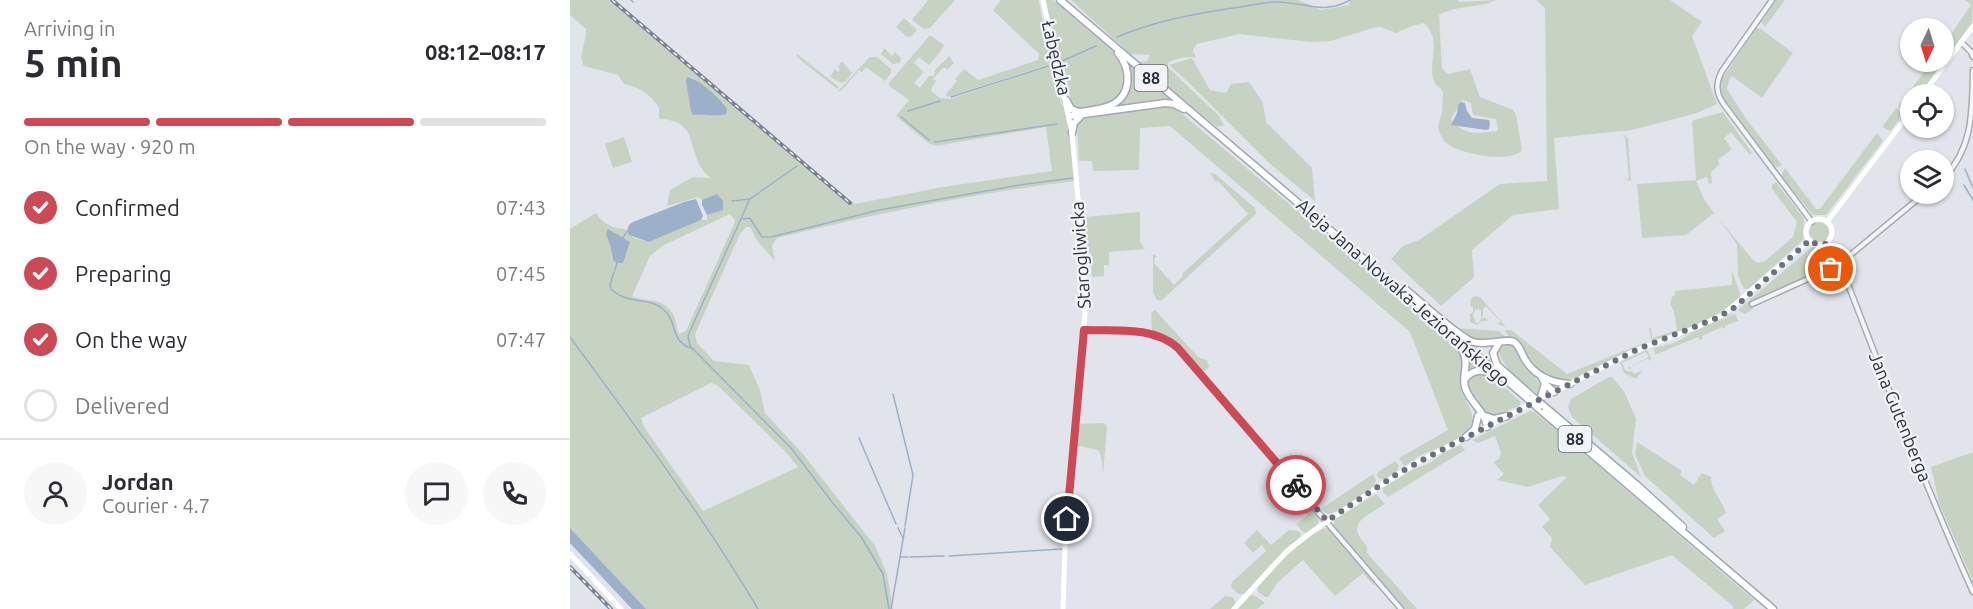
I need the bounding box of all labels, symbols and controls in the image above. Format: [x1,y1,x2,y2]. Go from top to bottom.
text: Arriving in [24,17,115,40]
street label: Łabędzka [1039,18,1075,97]
north arrow [1900,18,1954,72]
map controls [1900,18,1954,204]
text: 08:12–08:17 [425,39,546,64]
text: 5 min [24,41,123,84]
road number: 88 [1134,65,1168,91]
button: locate [1900,84,1954,138]
text: On the way · 920 m [24,135,196,158]
button: layers [1900,150,1954,204]
icon: check [24,191,57,224]
street label: Aleja Jana Nowaka-Jeziorańskiego [1293,194,1514,390]
text: Confirmed [75,195,180,220]
text: 07:43 [496,196,546,219]
street label: Starogliwicka [1066,201,1094,309]
pin [1805,243,1856,294]
icon: bag [1814,252,1847,285]
icon: check [24,257,57,290]
text: Preparing [75,261,172,286]
text: 07:45 [496,262,546,285]
icon: check [24,323,57,356]
text: On the way [75,327,187,352]
text: 07:47 [496,328,546,351]
street label: Jana Gutenberga [1866,349,1936,484]
text: Delivered [75,393,170,418]
road number: 88 [1558,426,1592,452]
courier [1266,455,1326,515]
button: person [24,462,87,525]
button: chat [405,462,468,525]
button: phone [483,462,546,525]
text: Jordan [102,469,174,494]
icon: bike [1280,469,1313,502]
pin [1041,493,1092,544]
text: Courier · 4.7 [102,494,210,517]
icon: home [1050,502,1083,535]

